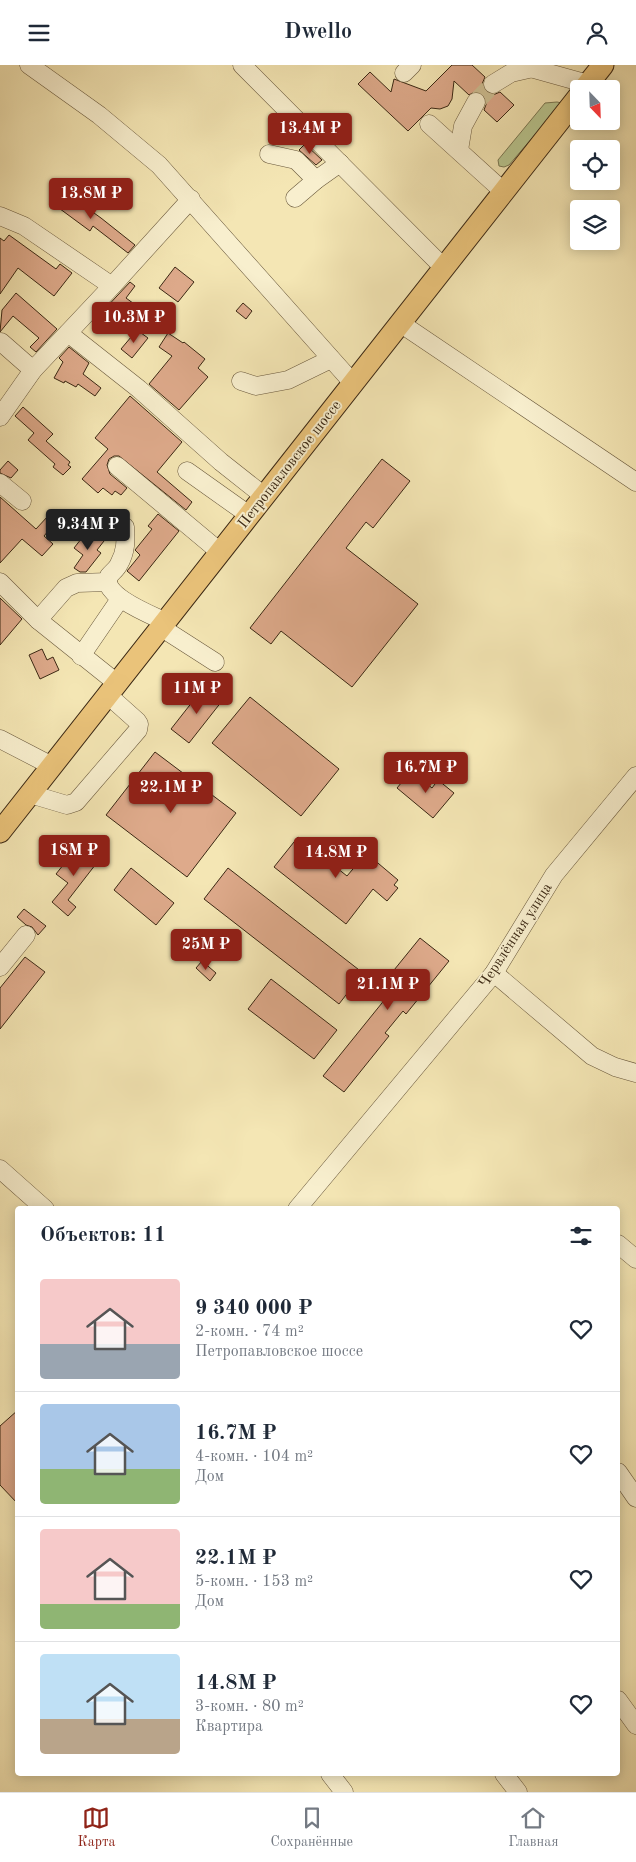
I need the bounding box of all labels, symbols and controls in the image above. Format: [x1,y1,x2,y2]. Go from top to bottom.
icon: menu [25,19,53,47]
icon: person [583,19,611,47]
text: Dwello [284,21,352,43]
north arrow [570,80,620,130]
map controls [570,80,620,250]
pin: 13.4M ₽ [264,113,356,155]
text: 13.4M ₽ [279,121,341,137]
button: locate [570,140,620,190]
pin: 13.8M ₽ [45,177,137,220]
text: 13.8M ₽ [60,186,122,202]
button: layers [570,200,620,250]
pin: 10.3M ₽ [88,301,180,344]
text: 10.3M ₽ [103,310,165,326]
street label: Петропавловское шоссе [236,398,345,532]
pin: 9.34M ₽ [42,509,134,551]
text: 9.34M ₽ [57,517,119,533]
pin: 11M ₽ [162,673,232,715]
text: 11M ₽ [173,681,221,697]
pin: 16.7M ₽ [380,751,472,794]
text: 16.7M ₽ [395,760,457,776]
pin: 22.1M ₽ [125,771,217,814]
text: 22.1M ₽ [140,780,202,796]
pin: 18M ₽ [39,835,109,877]
pin: 14.8M ₽ [290,837,382,879]
text: 18M ₽ [50,843,98,859]
text: 14.8M ₽ [305,845,367,861]
street label: Червлённая улица [477,880,556,991]
pin: 25M ₽ [171,929,241,971]
text: 25M ₽ [182,937,230,953]
pin: 21.1M ₽ [342,969,434,1011]
text: 21.1M ₽ [357,977,419,993]
icon: filters [567,1222,595,1250]
text: Объектов: 11 [40,1225,166,1246]
text: 9 340 000 ₽ [195,1298,313,1319]
icon: home [80,1299,140,1359]
icon: heart [567,1315,595,1343]
text: 2-комн. · 74 m² [195,1324,304,1340]
text: Петропавловское шоссе [195,1344,363,1360]
text: 16.7M ₽ [195,1423,277,1444]
icon: home [80,1424,140,1484]
icon: heart [567,1440,595,1468]
text: 4-комн. · 104 m² [195,1449,313,1465]
text: Дом [195,1469,224,1485]
text: 22.1M ₽ [195,1548,277,1569]
icon: home [80,1549,140,1609]
icon: heart [567,1565,595,1593]
text: 5-комн. · 153 m² [195,1574,313,1590]
text: Дом [195,1594,224,1610]
text: 14.8M ₽ [195,1673,277,1694]
icon: home [80,1674,140,1734]
icon: heart [567,1690,595,1718]
text: 3-комн. · 80 m² [195,1699,304,1715]
text: Квартира [195,1719,263,1735]
tab: Карта [78,1804,115,1851]
tab: Сохранённые [270,1804,353,1851]
tab: Главная [508,1804,558,1851]

